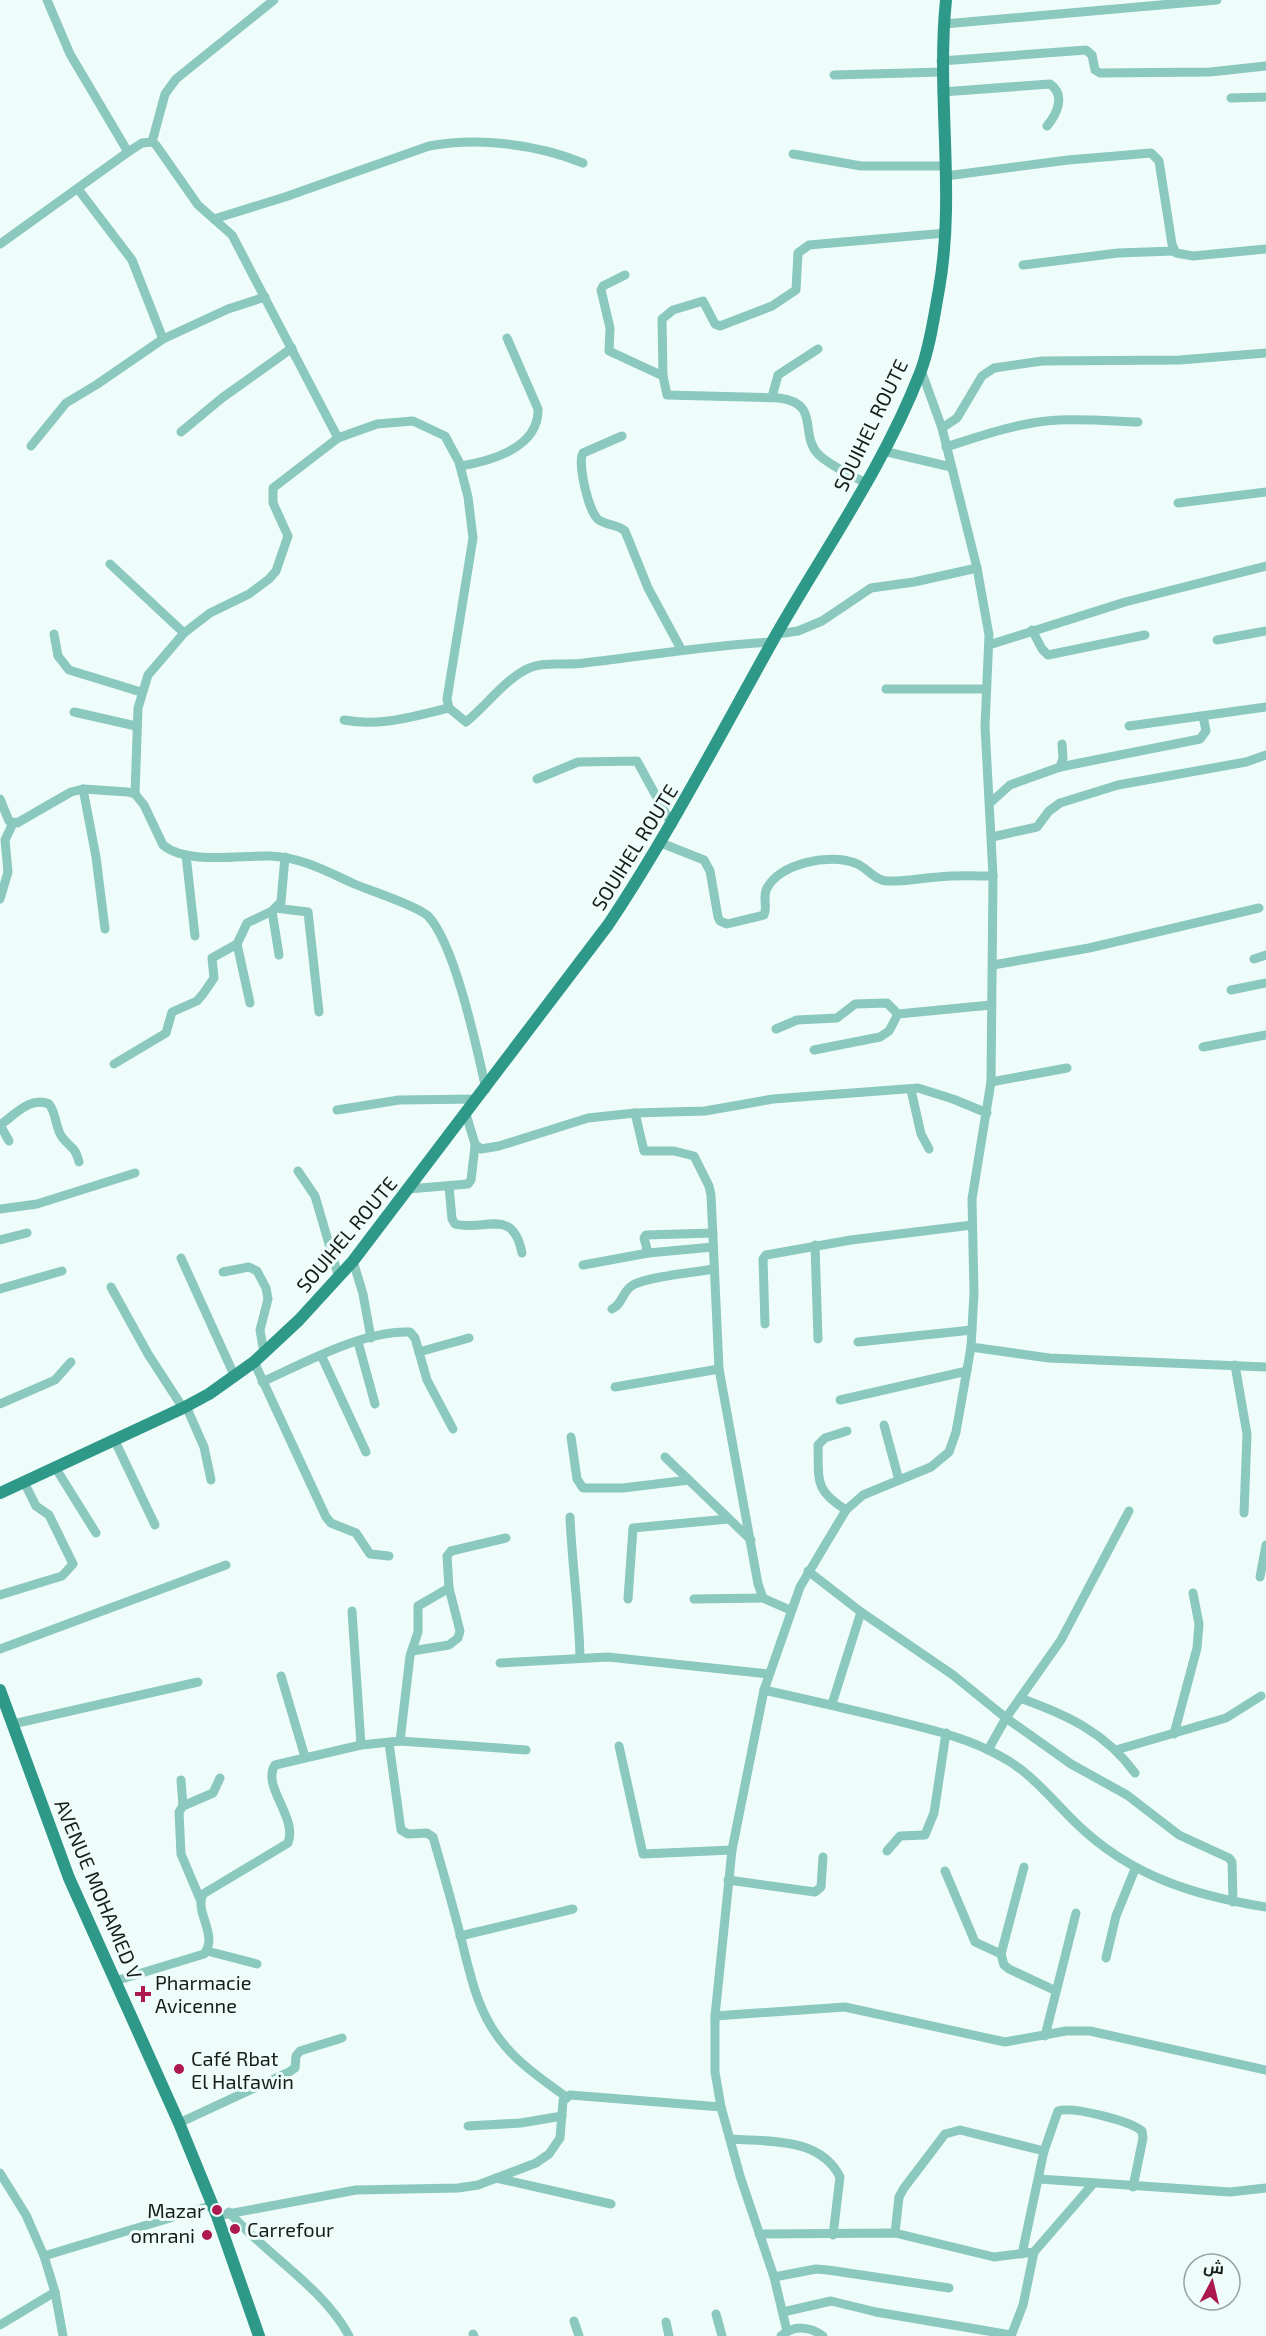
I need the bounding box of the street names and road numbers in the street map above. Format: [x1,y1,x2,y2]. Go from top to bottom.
street label: SOUIHEL ROUTE [828,355,912,495]
street label: SOUIHEL ROUTE [586,780,682,914]
street label: SOUIHEL ROUTE [291,1171,401,1297]
street label: AVENUE MOHAMED V [50,1795,148,1983]

